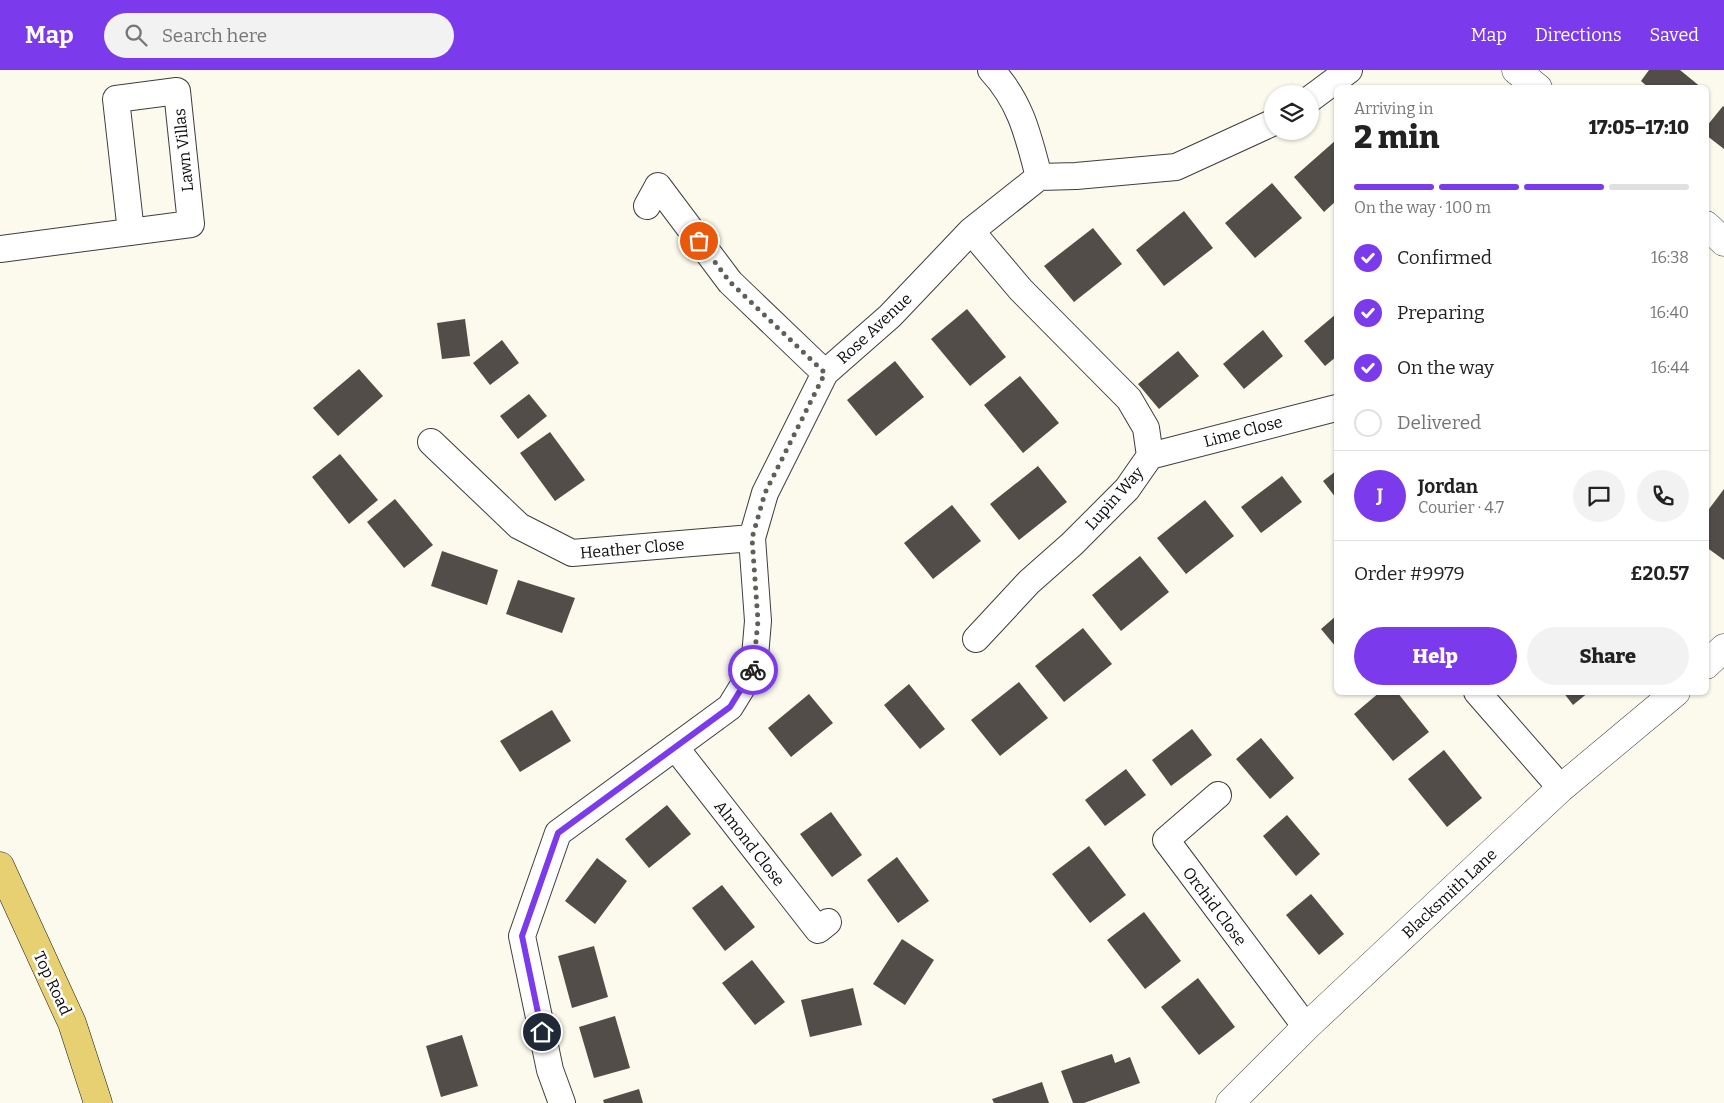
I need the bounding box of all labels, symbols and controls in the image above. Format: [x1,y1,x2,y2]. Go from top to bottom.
search box [104,13,454,58]
text: Map [25,21,74,49]
icon: search [122,21,150,49]
text: Search here [162,24,267,47]
text: Map [1471,24,1507,46]
text: Directions [1535,24,1622,46]
text: Saved [1650,24,1699,46]
map controls [1264,85,1319,140]
button: layers [1264,85,1319,140]
text: Arriving in [1354,99,1433,118]
street label: Lawn Villas [170,107,197,192]
text: 17:05–17:10 [1589,116,1689,139]
text: 2 min [1354,118,1440,156]
text: On the way · 100 m [1354,198,1491,217]
pin [678,220,720,262]
icon: bag [685,227,713,255]
icon: check [1354,244,1382,272]
text: Confirmed [1397,246,1492,269]
text: 16:38 [1651,248,1689,267]
street label: Rose Avenue [833,289,916,368]
icon: check [1354,299,1382,327]
text: Preparing [1397,301,1485,324]
text: 16:40 [1650,303,1689,322]
icon: check [1354,354,1382,382]
text: On the way [1397,356,1494,379]
text: 16:44 [1651,358,1689,377]
text: Delivered [1397,411,1481,434]
street label: Lime Close [1202,412,1285,451]
street label: Lupin Way [1081,463,1148,534]
button: chat [1573,470,1625,522]
button: phone [1637,470,1689,522]
text: Jordan [1418,475,1478,498]
text: J [1377,484,1383,507]
text: Courier · 4.7 [1418,498,1504,517]
street label: Heather Close [579,534,685,563]
text: Order #9979 [1354,562,1465,585]
text: £20.57 [1630,562,1689,585]
button: Help [1354,627,1517,685]
button: Share [1527,627,1689,685]
courier [728,645,778,695]
icon: bike [739,656,767,684]
street label: Almond Close [710,797,789,890]
street label: Blacksmith Lane [1398,845,1501,942]
street label: Orchid Close [1179,863,1250,949]
street label: Top Road [30,948,76,1019]
pin [521,1011,563,1053]
icon: home [528,1018,556,1046]

